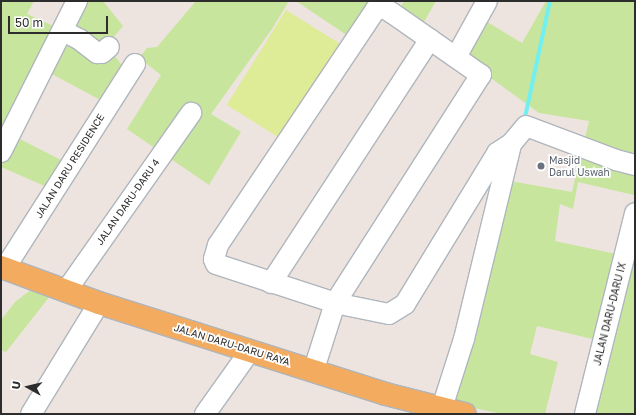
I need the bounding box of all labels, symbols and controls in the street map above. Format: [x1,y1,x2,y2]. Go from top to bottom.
scale bar [10,8,110,34]
text: 50 m [15,15,43,30]
street label: JALAN DARU RESIDENCE [33,112,107,220]
place label: Masjid Darul Uswah [549,154,610,178]
street label: JALAN DARU-DARU 4 [94,157,162,247]
marker: Masjid Darul Uswah [536,161,546,171]
street label: JALAN DARU-DARU IX [591,261,629,367]
street label: JALAN DARU-DARU RAYA [173,322,291,368]
north arrow [8,367,48,407]
text: U [9,380,23,390]

